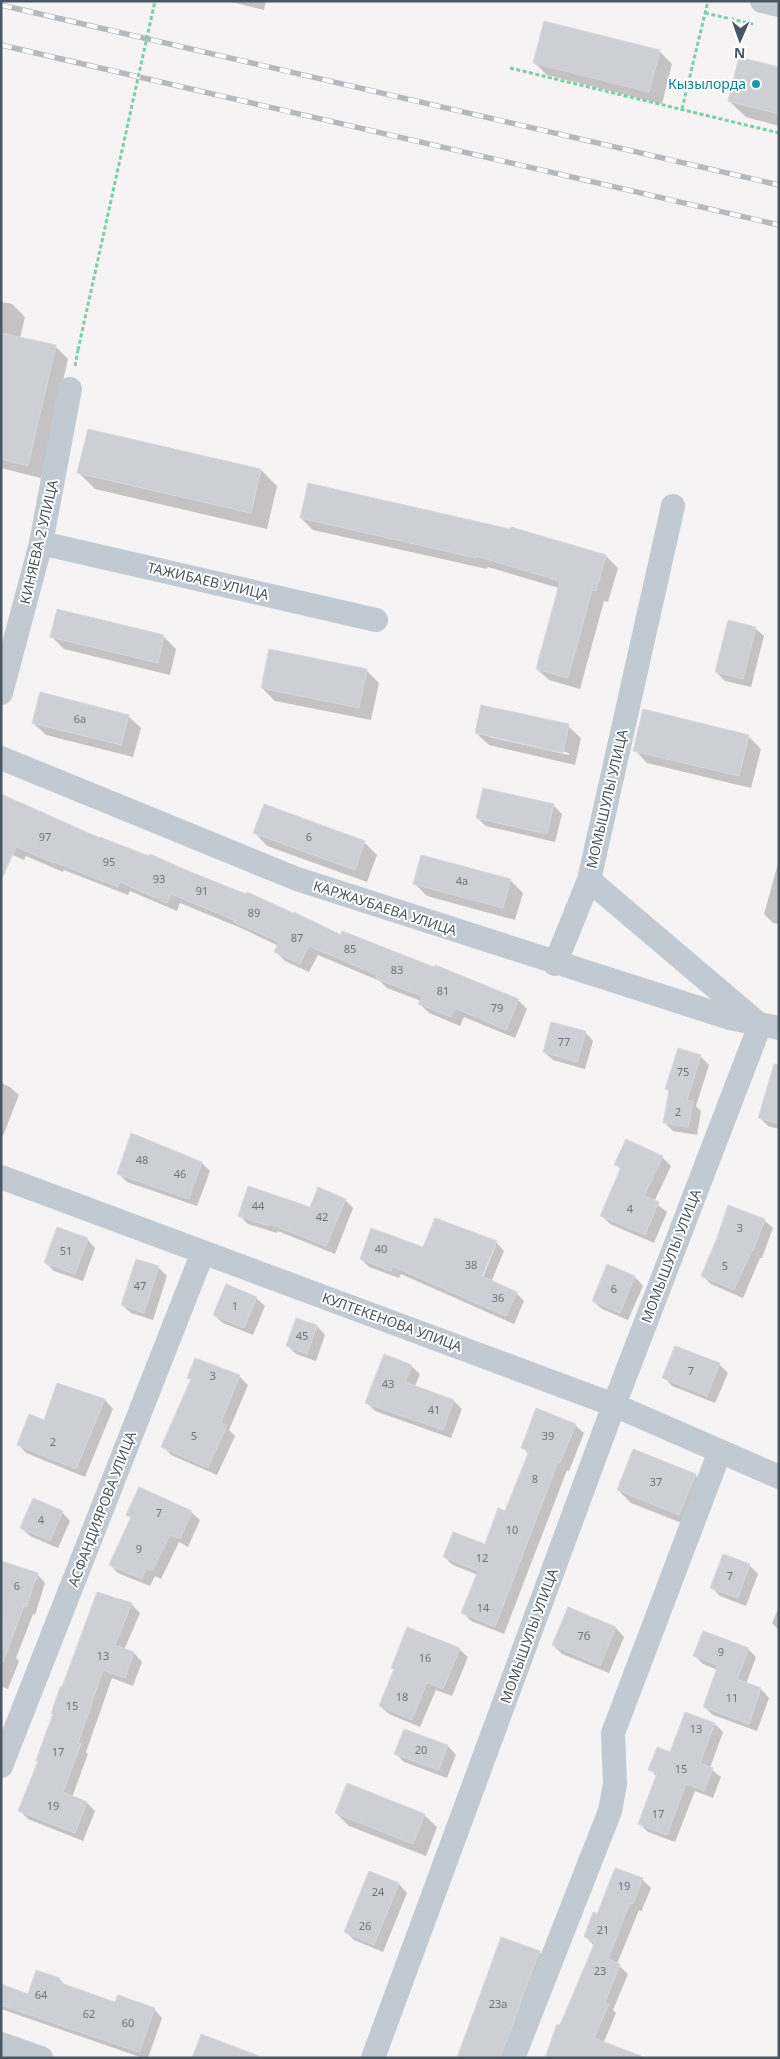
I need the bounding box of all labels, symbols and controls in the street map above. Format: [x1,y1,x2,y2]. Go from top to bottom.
north arrow [715,15,765,65]
text: N [734,44,746,63]
place label: Кызылорда [668,74,746,93]
marker: Кызылорда [750,78,762,90]
street label: КИНЯЕВА 2 УЛИЦА [15,478,62,606]
street label: ТАЖИБАЕВ УЛИЦА [146,557,271,604]
house number: 6а [74,711,86,726]
street label: МОМЫШУЛЫ УЛИЦА [581,727,632,870]
house number: 97 [39,829,51,844]
house number: 6 [306,829,312,844]
house number: 95 [103,854,115,869]
house number: 93 [153,871,165,886]
house number: 4а [456,873,468,888]
street label: КАРЖАУБАЕВА УЛИЦА [311,875,459,940]
house number: 91 [196,883,208,898]
house number: 89 [248,905,260,920]
house number: 87 [291,930,303,945]
house number: 85 [344,941,356,956]
house number: 83 [391,962,403,977]
house number: 81 [437,983,449,998]
house number: 79 [491,1000,503,1015]
house number: 77 [558,1034,570,1049]
house number: 75 [677,1064,689,1079]
house number: 2 [675,1104,681,1119]
house number: 48 [136,1152,148,1167]
house number: 46 [174,1166,186,1181]
street label: МОМЫШУЛЫ УЛИЦА [636,1186,705,1326]
house number: 44 [252,1198,265,1213]
house number: 4 [627,1201,634,1216]
house number: 42 [316,1209,328,1224]
house number: 3 [737,1220,743,1235]
house number: 40 [375,1241,387,1256]
house number: 51 [60,1243,72,1258]
house number: 38 [465,1257,477,1272]
house number: 5 [722,1258,728,1273]
house number: 47 [134,1278,146,1293]
house number: 6 [611,1281,617,1296]
street label: КУЛТЕКЕНОВА УЛИЦА [320,1287,465,1356]
house number: 36 [492,1290,504,1305]
house number: 1 [232,1298,238,1313]
house number: 45 [296,1328,308,1343]
house number: 7 [688,1363,694,1378]
house number: 3 [210,1368,216,1383]
house number: 43 [382,1376,394,1391]
house number: 41 [428,1402,440,1417]
street label: АСФАНДИЯРОВА УЛИЦА [63,1428,140,1589]
house number: 5 [191,1428,197,1443]
house number: 39 [542,1428,554,1443]
house number: 2 [50,1434,56,1449]
house number: 8 [532,1471,538,1486]
house number: 37 [650,1474,662,1489]
house number: 7 [156,1505,162,1520]
house number: 4 [38,1512,45,1527]
house number: 10 [506,1522,518,1537]
house number: 9 [136,1541,142,1556]
house number: 12 [476,1550,488,1565]
street label: МОМЫШУЛЫ УЛИЦА [495,1566,562,1706]
house number: 7 [727,1568,733,1583]
house number: 6 [14,1578,20,1593]
house number: 14 [477,1600,490,1615]
house number: 7б [578,1628,591,1643]
house number: 9 [718,1644,724,1659]
house number: 13 [97,1648,109,1663]
house number: 16 [419,1650,431,1665]
house number: 18 [396,1689,408,1704]
house number: 11 [726,1690,738,1705]
house number: 15 [66,1698,78,1713]
house number: 13 [690,1721,702,1736]
house number: 20 [415,1742,427,1757]
house number: 17 [52,1744,64,1759]
house number: 15 [675,1761,687,1776]
house number: 19 [47,1798,59,1813]
house number: 17 [652,1806,664,1821]
house number: 19 [618,1878,630,1893]
house number: 24 [372,1884,385,1899]
house number: 26 [359,1918,371,1933]
house number: 21 [597,1922,609,1937]
house number: 23 [594,1963,606,1978]
house number: 64 [35,1987,48,2002]
house number: 23а [489,1996,507,2011]
house number: 62 [83,2006,95,2021]
house number: 60 [122,2015,134,2030]

